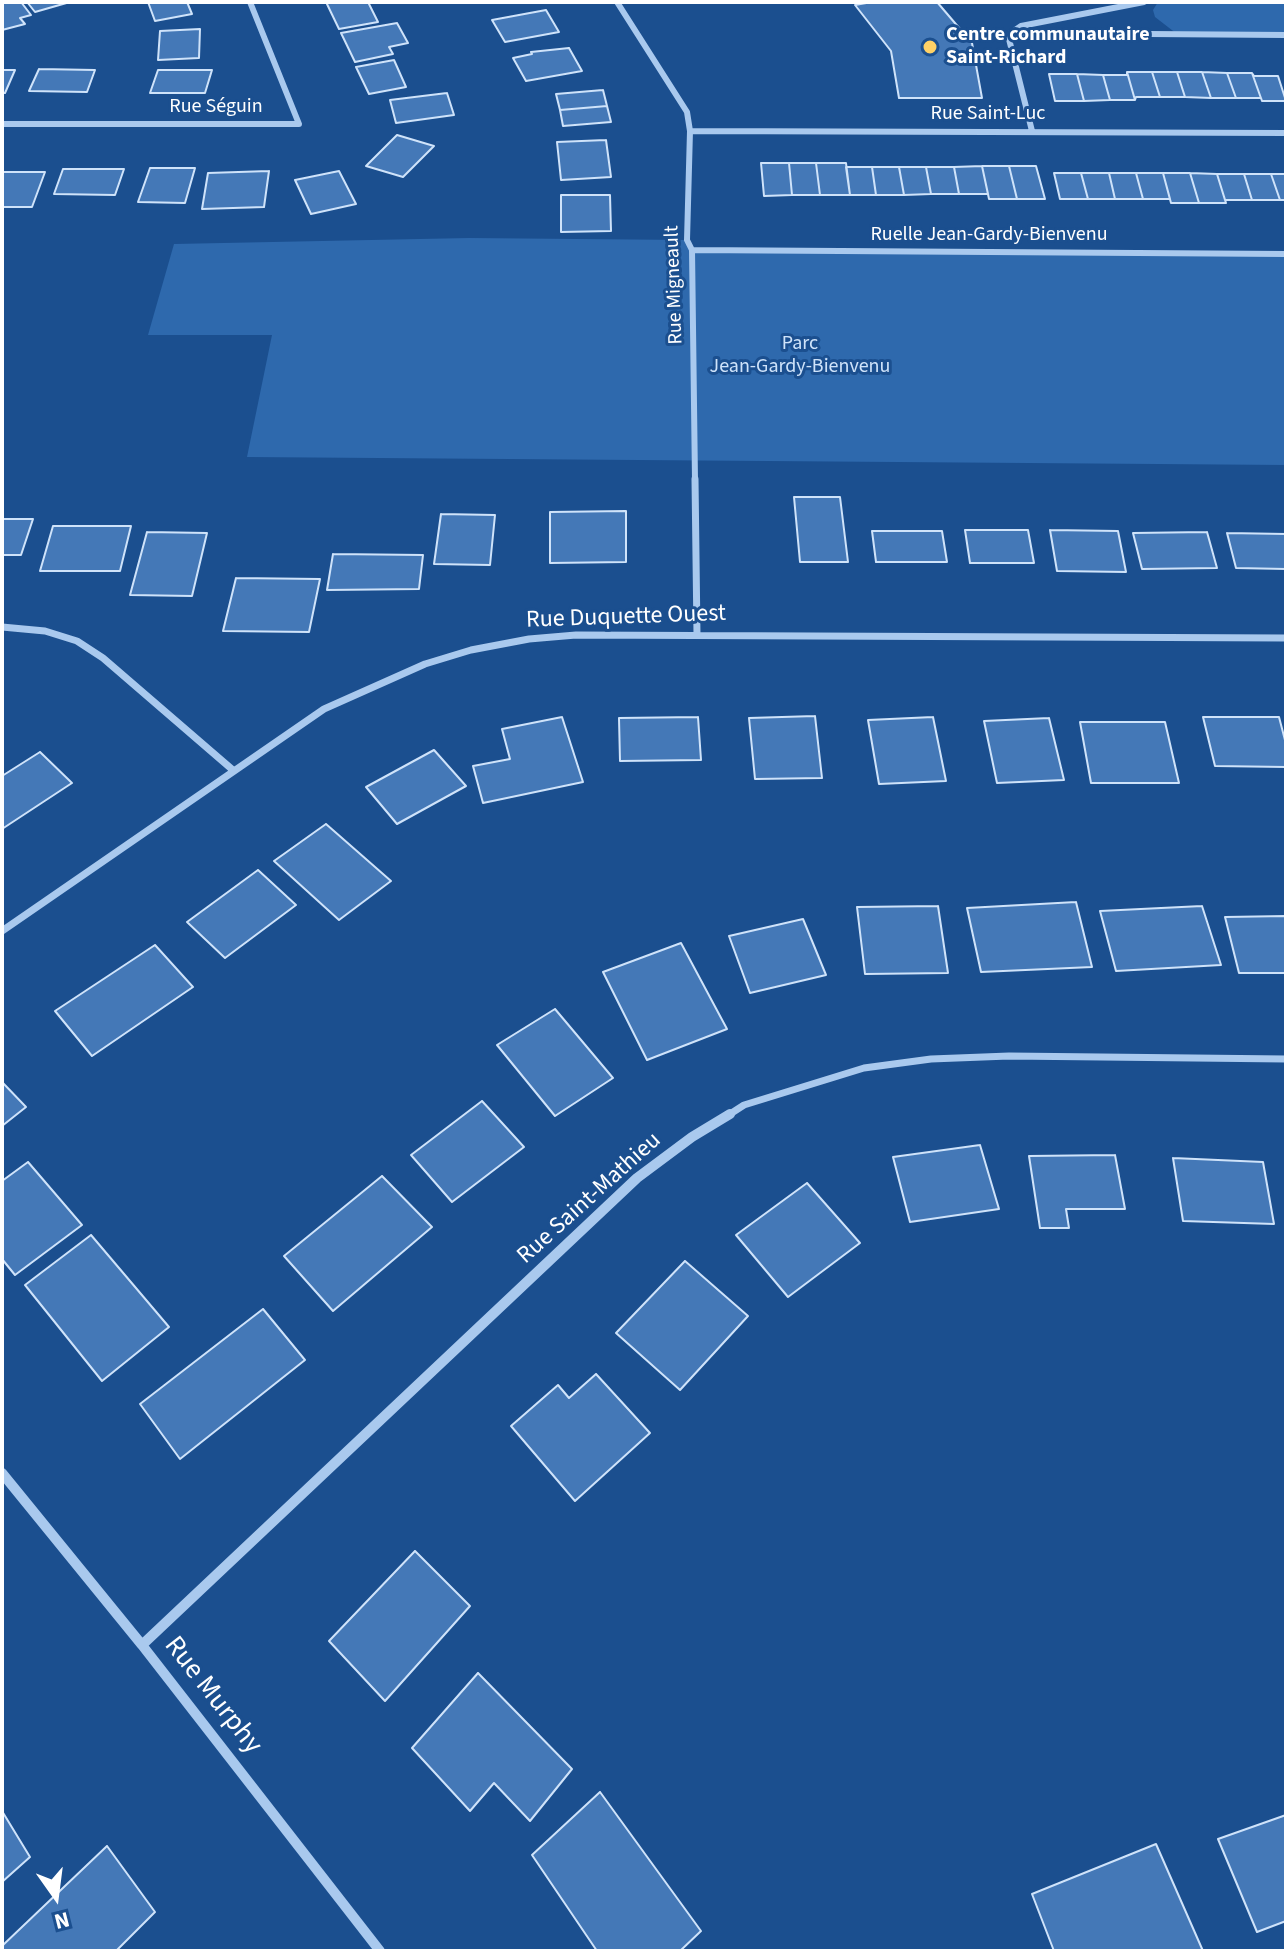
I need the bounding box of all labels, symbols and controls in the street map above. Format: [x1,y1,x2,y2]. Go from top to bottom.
place label: Centre communautaire Saint-Richard [946,24,1150,71]
marker: Centre communautaire Saint-Richard [921,38,939,56]
street label: Rue Séguin [169,96,263,120]
street label: Rue Saint-Luc [931,103,1045,127]
street label: Ruelle Jean-Gardy-Bienvenu [870,224,1108,248]
street label: Rue Migneault [661,225,689,345]
park label: Parc Jean-Gardy-Bienvenu [710,333,890,380]
street label: Rue Duquette Ouest [526,600,726,636]
street label: Rue Saint-Mathieu [512,1127,668,1271]
street label: Rue Murphy [156,1631,268,1761]
north arrow [16,1857,96,1937]
text: N [51,1903,73,1938]

